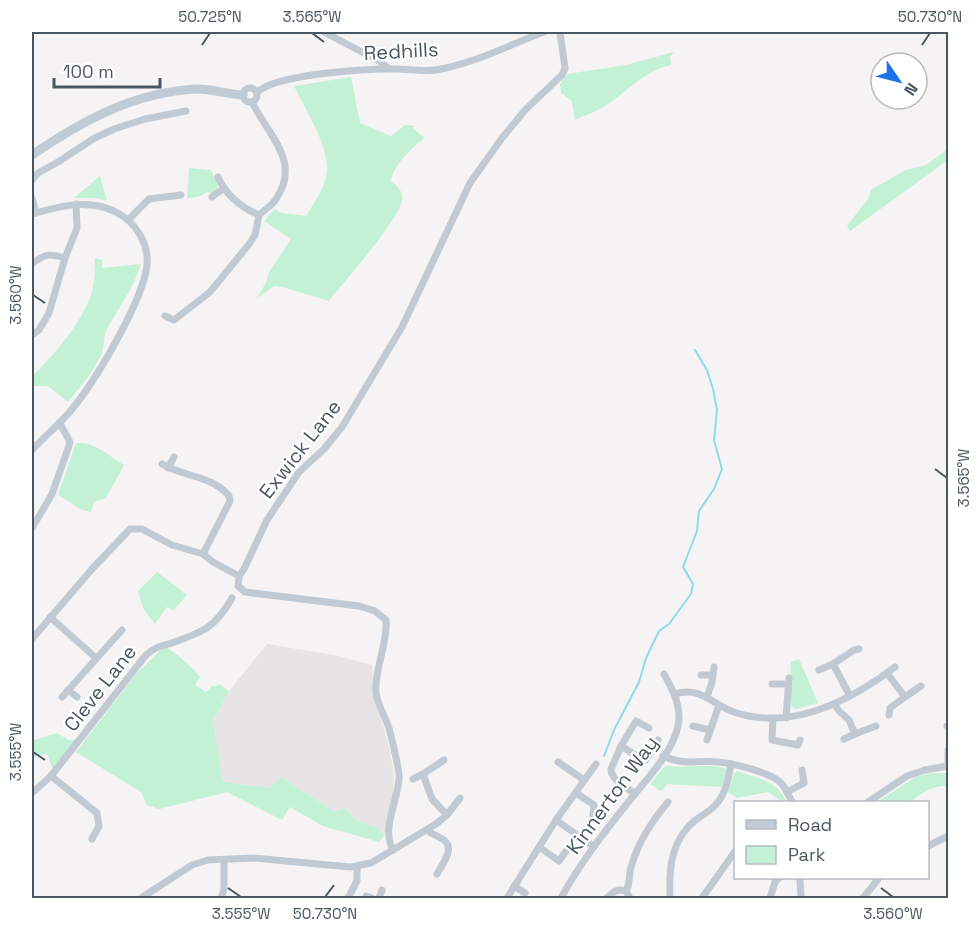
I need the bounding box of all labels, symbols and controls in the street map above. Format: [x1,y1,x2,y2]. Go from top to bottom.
text: 50.725°N [178,7,242,26]
text: 3.565°W [283,7,341,26]
text: 50.730°N [898,7,962,26]
street label: Redhills [363,36,439,66]
scale bar [54,51,160,89]
north arrow [869,51,929,111]
text: 100 m [63,60,114,83]
text: N [899,79,923,100]
text: 3.560°W [6,265,25,325]
street label: Exwick Lane [253,394,347,504]
text: 3.565°W [954,449,973,507]
street label: Cleve Lane [58,639,142,737]
text: 3.555°W [6,723,25,781]
street label: Kinnerton Way [560,731,664,859]
legend [734,801,929,879]
text: Road [788,813,832,836]
text: Park [788,843,826,866]
text: 3.555°W [212,904,270,923]
text: 50.730°N [293,904,357,923]
text: 3.560°W [863,904,923,923]

